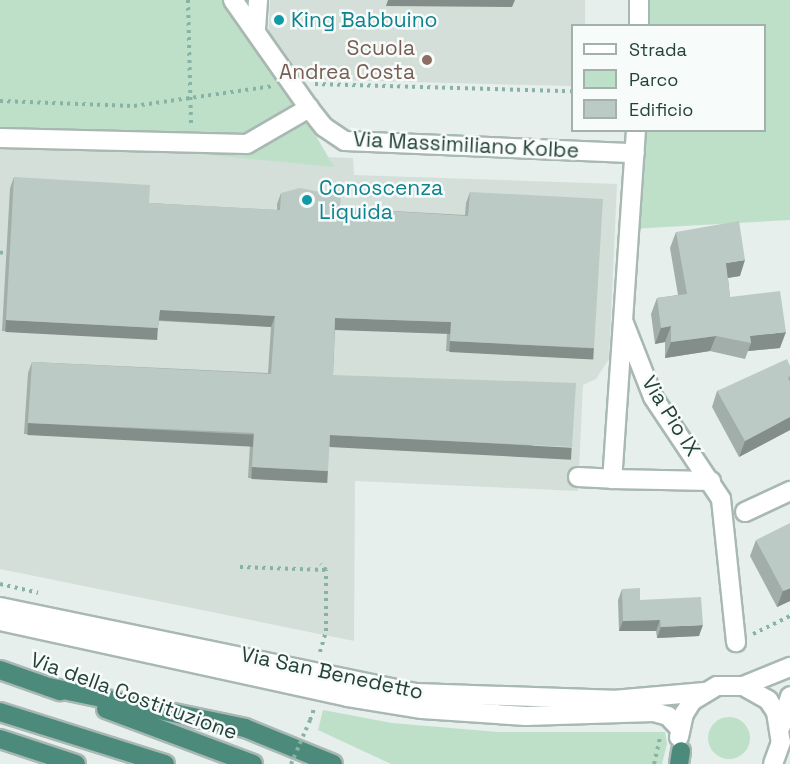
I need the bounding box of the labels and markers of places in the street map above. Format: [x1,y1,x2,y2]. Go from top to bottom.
place label: King Babbuino [291,7,438,33]
marker: King Babbuino [272,13,286,27]
place label: Scuola Andrea Costa [279,35,415,85]
marker: Scuola Andrea Costa [420,53,434,67]
place label: Conoscenza Liquida [319,175,443,225]
marker: Conoscenza Liquida [300,193,314,207]

